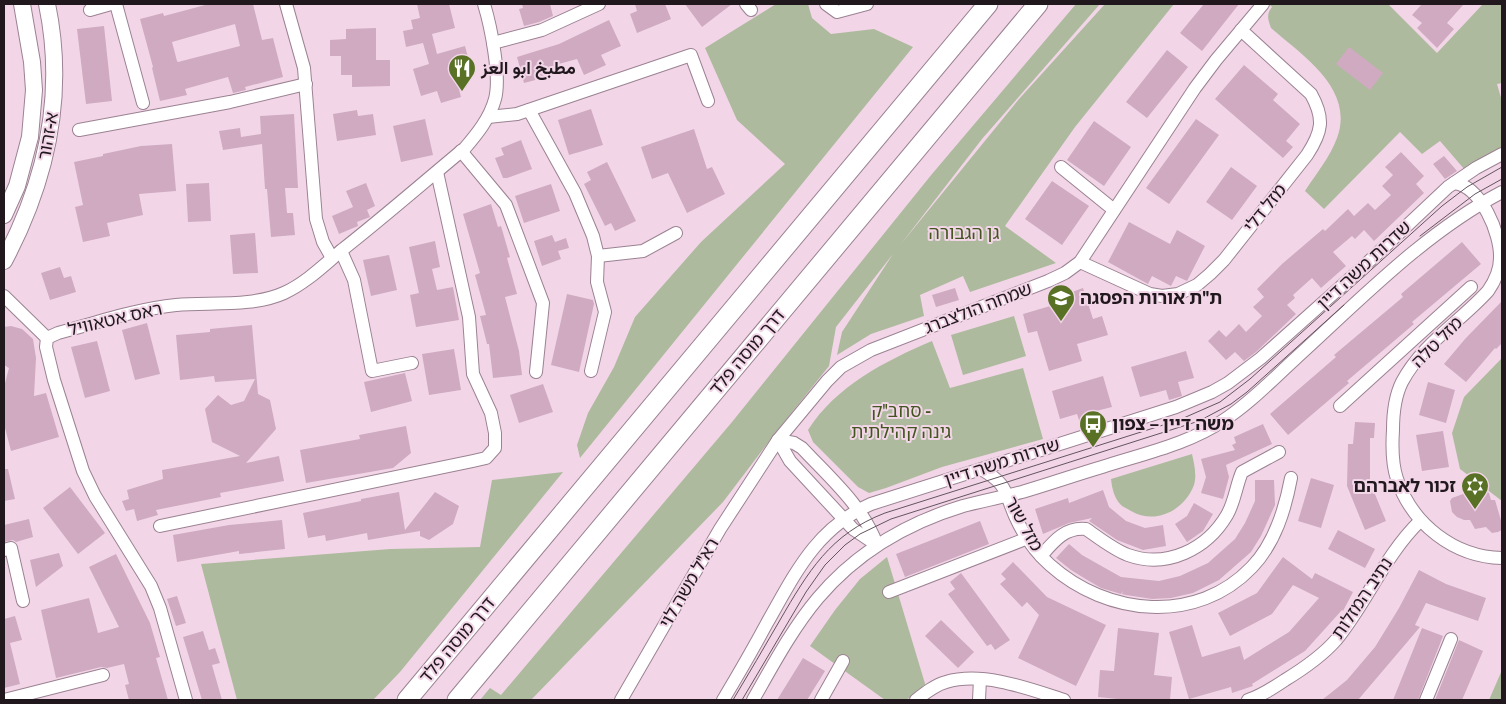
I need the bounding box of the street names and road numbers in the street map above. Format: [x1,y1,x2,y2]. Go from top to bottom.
street label: א-זהור [31,110,64,162]
street label: מזל דלי [1237,178,1292,237]
street label: שדרות משה דיין [1311,214,1416,315]
street label: שמחה הולצברג [920,275,1036,340]
street label: ראס אטאוויל [65,296,165,342]
street label: דרך מוסה פלד [703,303,790,400]
street label: מזל טלה [1405,310,1468,373]
street label: שדרות משה דיין [941,431,1063,492]
street label: מזל שור [999,492,1050,556]
street label: רא"ל משה לוי [653,533,724,632]
street label: נתיב המזלות [1325,552,1398,644]
street label: דרך מוסה פלד [413,591,500,688]

